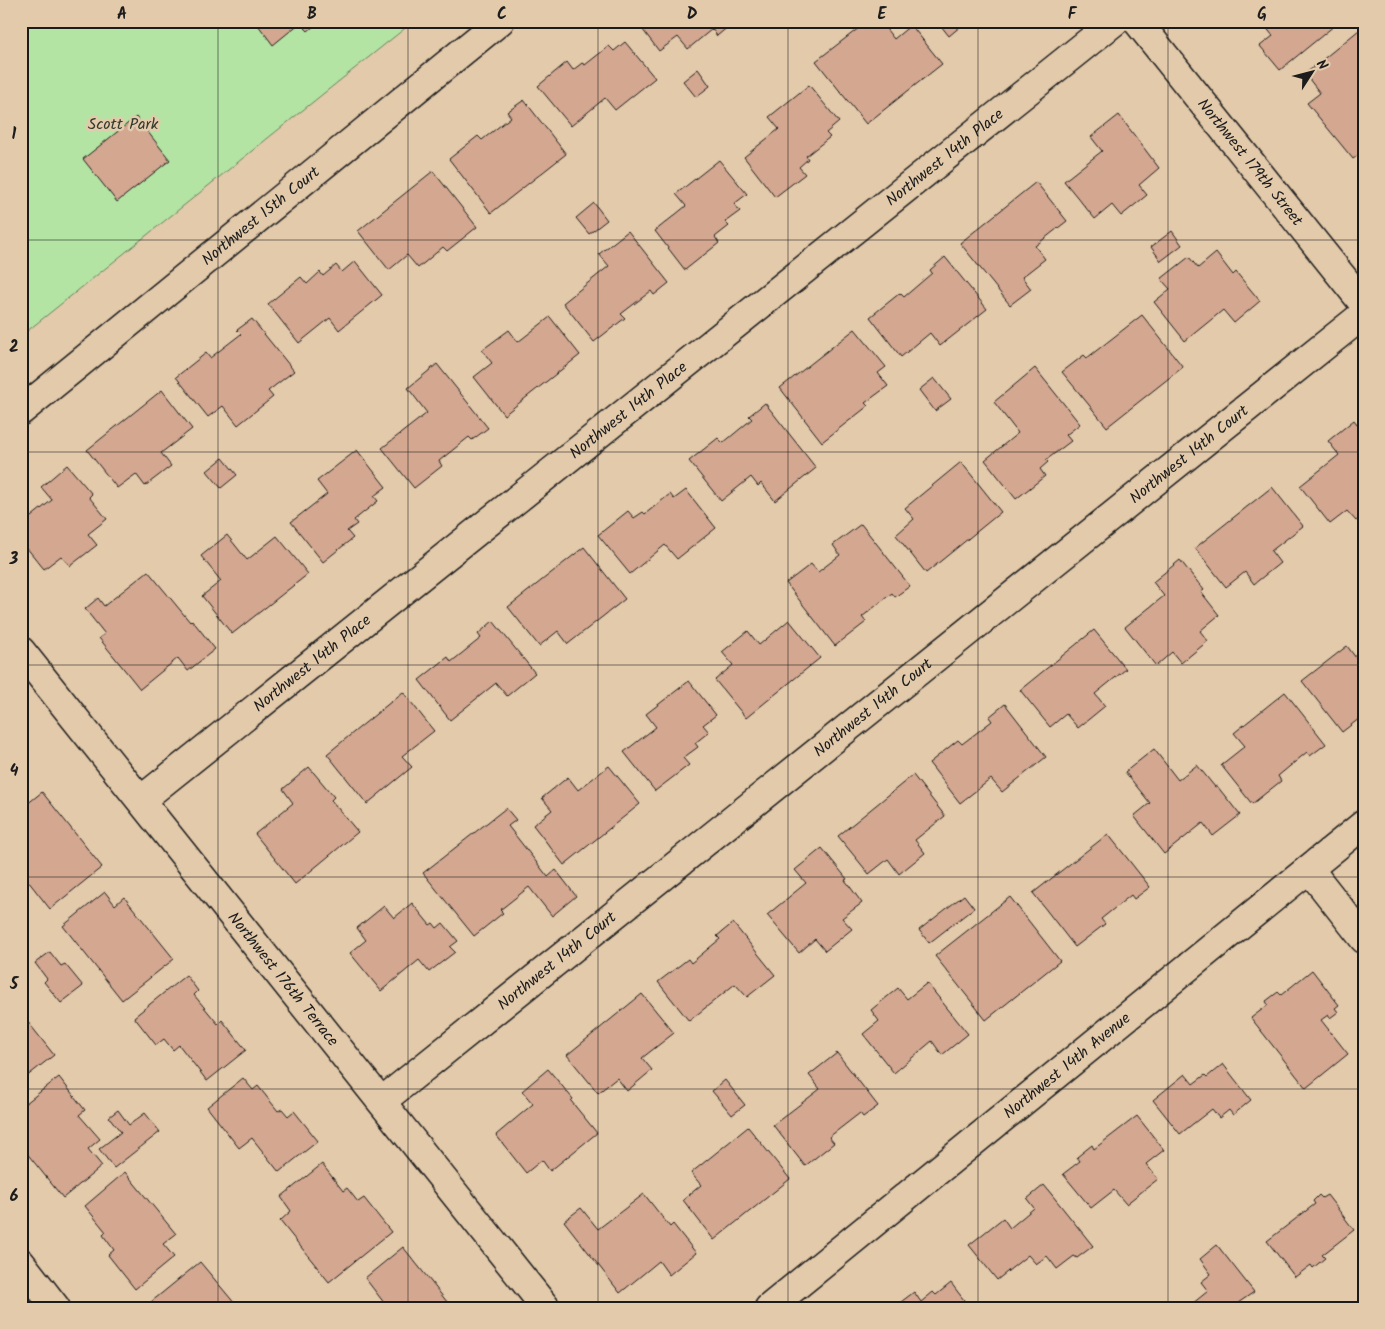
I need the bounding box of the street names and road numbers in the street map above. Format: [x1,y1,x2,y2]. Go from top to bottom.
street label: Northwest 179th Street [1191,93,1310,232]
street label: Northwest 14th Place [880,102,1009,212]
street label: Northwest 15th Court [196,159,326,272]
street label: Northwest 14th Place [564,355,693,465]
street label: Northwest 14th Court [1124,398,1255,510]
street label: Northwest 14th Place [248,608,377,718]
street label: Northwest 14th Court [808,652,939,763]
street label: Northwest 14th Court [492,905,622,1017]
street label: Northwest 176th Terrace [222,906,345,1052]
street label: Northwest 14th Avenue [998,1006,1136,1125]

